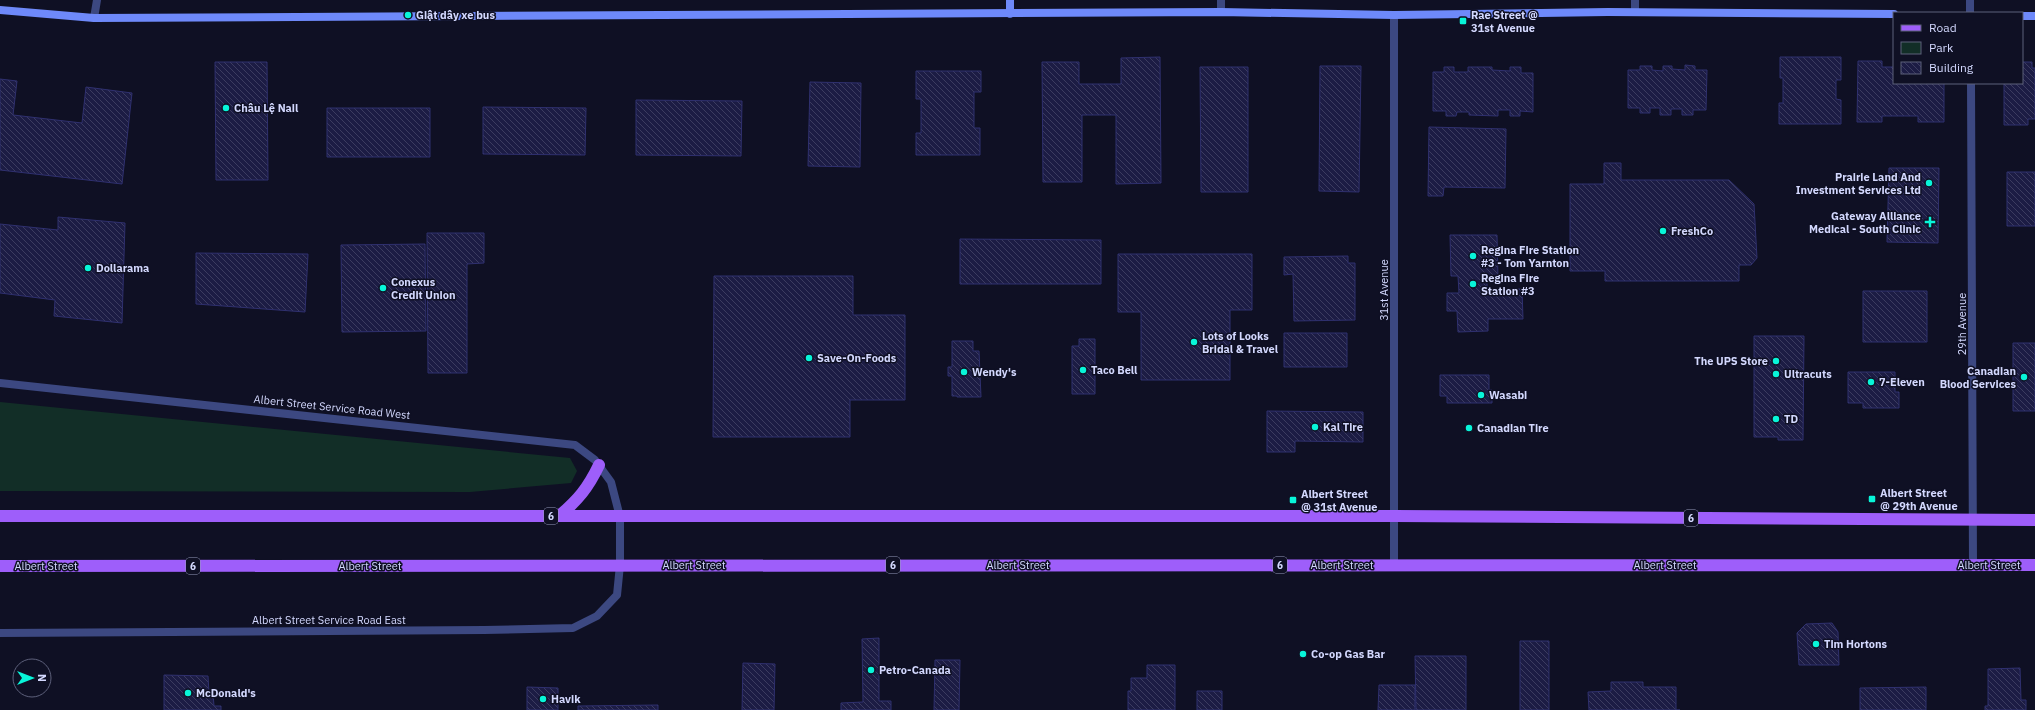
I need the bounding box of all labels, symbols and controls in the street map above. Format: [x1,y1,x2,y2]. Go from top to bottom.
place label: Giật dây xe bus [416,8,495,22]
place label: Rae Street @ 31st Avenue [1471,8,1538,35]
marker: Giật dây xe bus [403,10,413,20]
legend [1893,12,2023,84]
marker: Rae Street @ 31st Avenue [1458,16,1468,26]
text: Road [1929,20,1957,35]
text: Park [1929,40,1954,55]
text: Building [1929,60,1974,75]
place label: Châu Lệ Nail [234,101,299,115]
marker: Châu Lệ Nail [221,103,231,113]
place label: Prairie Land And Investment Services Ltd [1796,170,1921,197]
marker: Prairie Land And Investment Services Ltd [1924,178,1934,188]
place label: Gateway Alliance Medical - South Clinic [1809,209,1921,236]
marker: Gateway Alliance Medical - South Clinic [1924,216,1936,228]
place label: FreshCo [1671,224,1713,238]
marker: FreshCo [1658,226,1668,236]
place label: Regina Fire Station #3 - Tom Yarnton [1481,243,1579,270]
marker: Regina Fire Station #3 - Tom Yarnton [1468,251,1478,261]
street label: 31st Avenue [1377,259,1391,321]
place label: Dollarama [96,261,149,275]
marker: Dollarama [83,263,93,273]
place label: Regina Fire Station #3 [1481,271,1539,298]
place label: Conexus Credit Union [391,275,455,302]
marker: Regina Fire Station #3 [1468,279,1478,289]
marker: Conexus Credit Union [378,283,388,293]
street label: 29th Avenue [1955,293,1969,355]
place label: Lots of Looks Bridal & Travel [1202,329,1279,356]
marker: Lots of Looks Bridal & Travel [1189,337,1199,347]
place label: Save-On-Foods [817,351,897,365]
marker: Save-On-Foods [804,353,814,363]
place label: The UPS Store [1694,354,1768,368]
marker: The UPS Store [1771,356,1781,366]
place label: Taco Bell [1091,363,1138,377]
place label: Canadian Blood Services [1940,364,2016,391]
place label: Wendy's [972,365,1017,379]
marker: Taco Bell [1078,365,1088,375]
marker: Wendy's [959,367,969,377]
place label: Ultracuts [1784,367,1832,381]
marker: Ultracuts [1771,369,1781,379]
marker: Canadian Blood Services [2019,372,2029,382]
place label: 7-Eleven [1879,375,1925,389]
marker: 7-Eleven [1866,377,1876,387]
place label: Wasabi [1489,388,1527,402]
marker: Wasabi [1476,390,1486,400]
street label: Albert Street Service Road West [253,392,411,422]
place label: TD [1784,412,1798,426]
marker: TD [1771,414,1781,424]
place label: Kal Tire [1323,420,1363,434]
place label: Canadian Tire [1477,421,1549,435]
marker: Kal Tire [1310,422,1320,432]
marker: Canadian Tire [1464,423,1474,433]
place label: Albert Street @ 29th Avenue [1880,486,1958,513]
place label: Albert Street @ 31st Avenue [1301,487,1378,514]
marker: Albert Street @ 29th Avenue [1867,494,1877,504]
marker: Albert Street @ 31st Avenue [1288,495,1298,505]
road number: 6 [544,508,558,524]
road number: 6 [1684,510,1698,526]
road number: 6 [886,557,900,573]
road number: 6 [1273,557,1287,573]
road number: 6 [186,558,200,574]
street label: Albert Street [662,558,726,572]
street label: Albert Street [986,558,1050,572]
street label: Albert Street [1310,558,1374,572]
street label: Albert Street [1633,558,1697,572]
street label: Albert Street [1957,558,2021,572]
street label: Albert Street [14,559,78,573]
street label: Albert Street [338,559,402,573]
street label: Albert Street Service Road East [252,613,406,627]
place label: Tim Hortons [1824,637,1888,651]
marker: Tim Hortons [1811,639,1821,649]
place label: Co-op Gas Bar [1311,647,1385,661]
marker: Co-op Gas Bar [1298,649,1308,659]
north arrow [12,658,52,698]
place label: Petro-Canada [879,663,951,677]
marker: Petro-Canada [866,665,876,675]
text: N [35,674,49,682]
place label: McDonald's [196,686,256,700]
marker: McDonald's [183,688,193,698]
place label: Havik [551,692,581,706]
marker: Havik [538,694,548,704]

